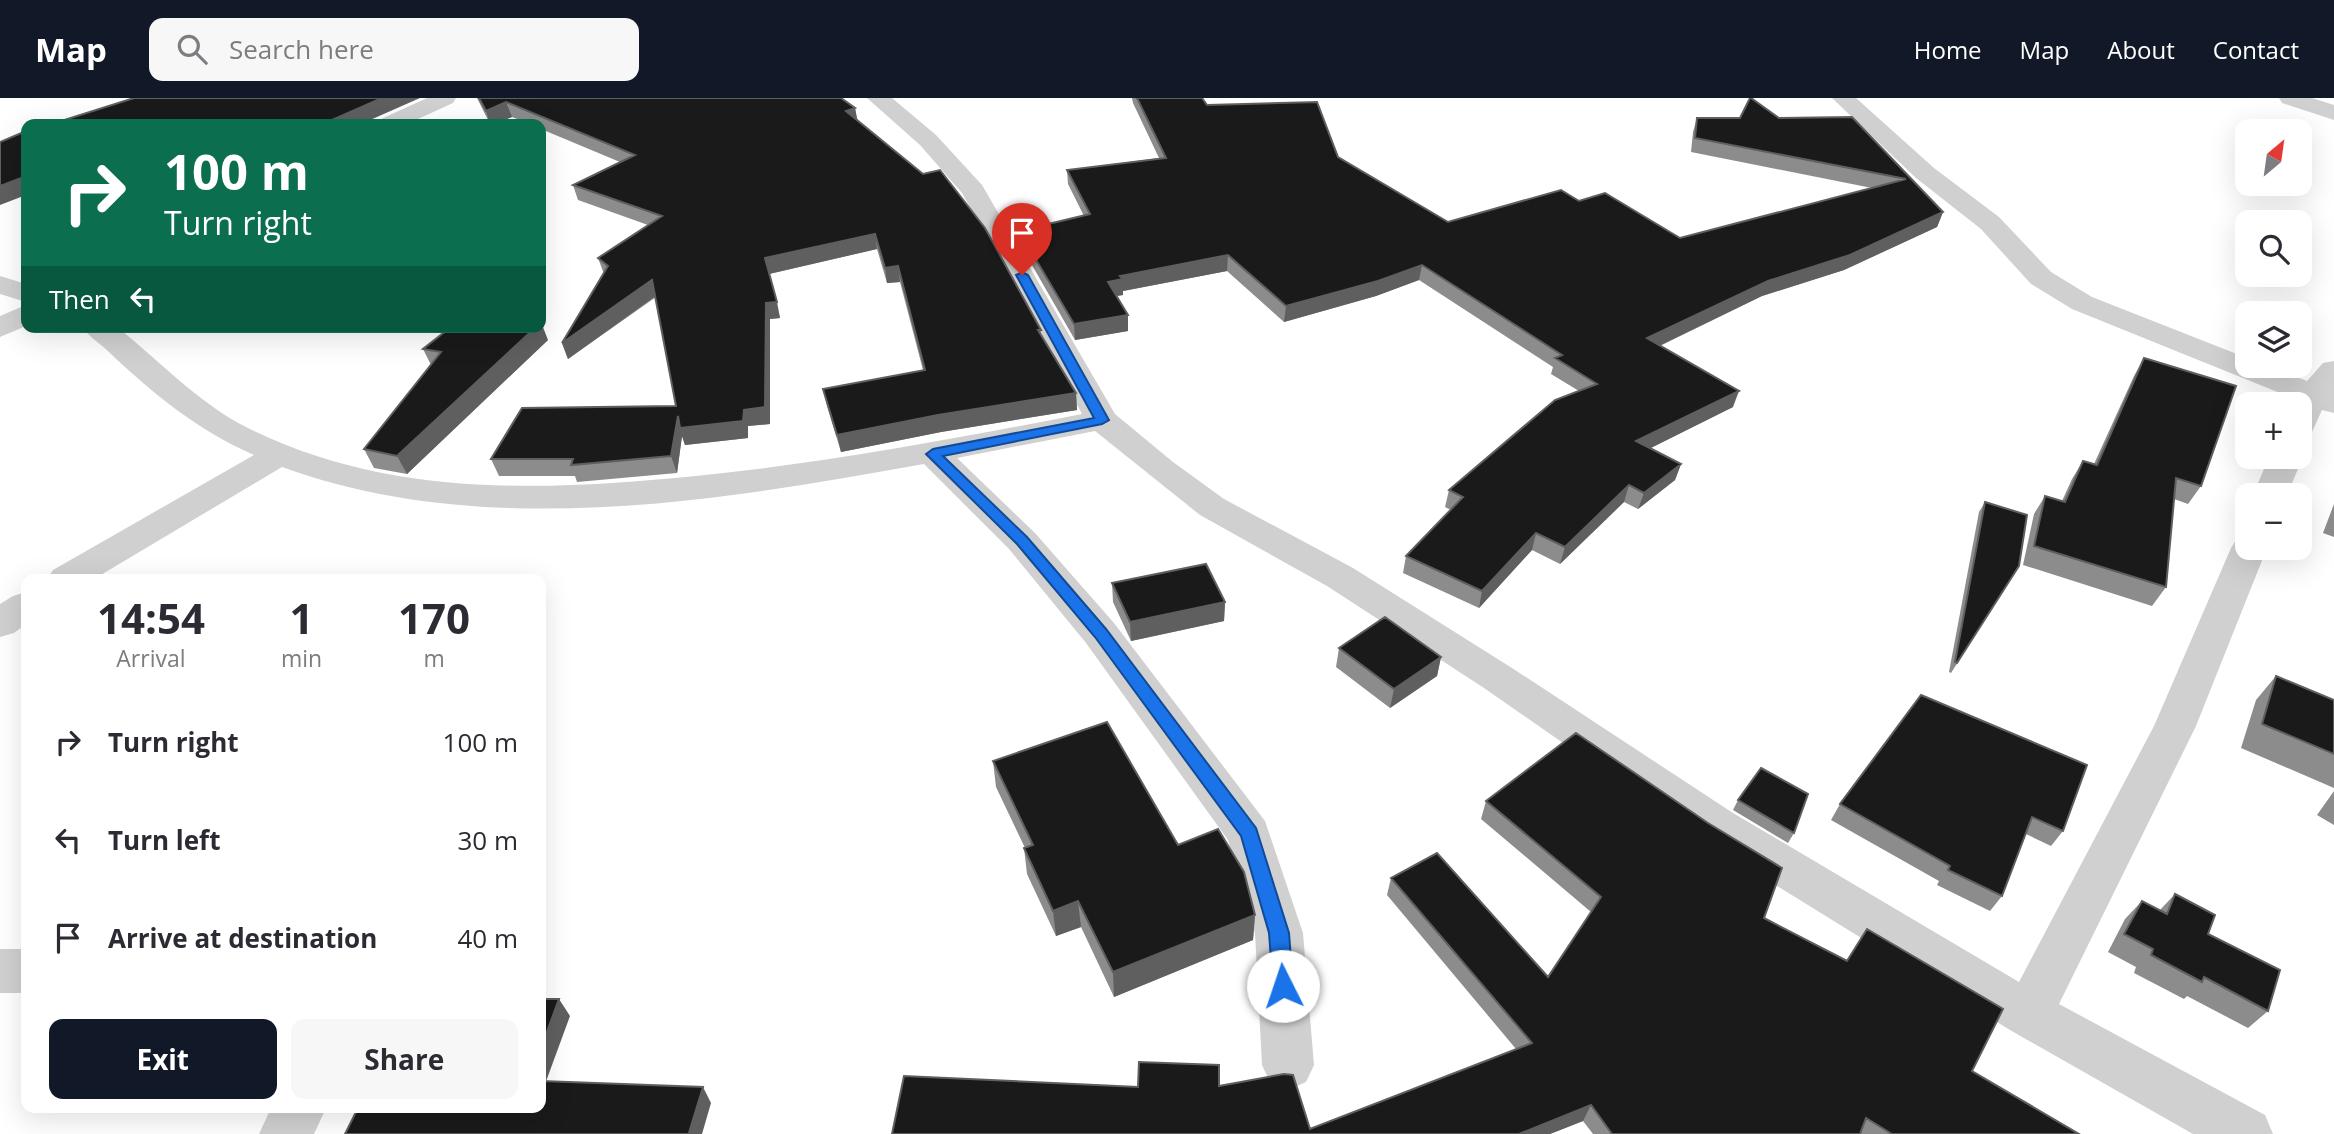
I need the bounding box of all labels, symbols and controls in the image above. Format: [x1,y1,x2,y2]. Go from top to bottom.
search box [149,18,639,81]
text: Map [35,27,107,72]
icon: search [173,30,211,68]
text: Search here [229,31,374,67]
text: Home [1914,33,1982,66]
text: Map [2020,33,2069,66]
text: About [2107,33,2175,66]
text: Contact [2213,33,2299,66]
north arrow [2235,119,2312,196]
map controls [2235,119,2312,560]
text: 100 m [164,138,309,204]
icon: right [49,147,140,238]
text: Turn right [164,201,312,244]
pin [992,203,1052,275]
button: search [2235,210,2312,287]
icon: arrive [1003,214,1041,252]
icon: left [124,280,162,318]
text: Then [49,281,110,317]
button: layers [2235,301,2312,378]
button: + [2235,392,2312,469]
button: − [2235,483,2312,560]
text: 14:54 [97,589,205,646]
text: 1 [289,589,314,646]
text: 170 [398,589,470,646]
text: Arrival [116,642,186,674]
text: min [281,642,322,674]
text: m [423,642,445,674]
icon: right [49,723,87,761]
text: Turn right [108,724,239,760]
text: 100 m [443,724,518,760]
icon: left [49,821,87,859]
text: Turn left [108,822,220,858]
text: 30 m [457,822,518,858]
icon: arrive [49,919,87,957]
text: Arrive at destination [108,920,377,956]
text: 40 m [457,920,518,956]
position arrow [1246,949,1320,1023]
button: Exit [49,1019,277,1099]
button: Share [291,1019,518,1099]

